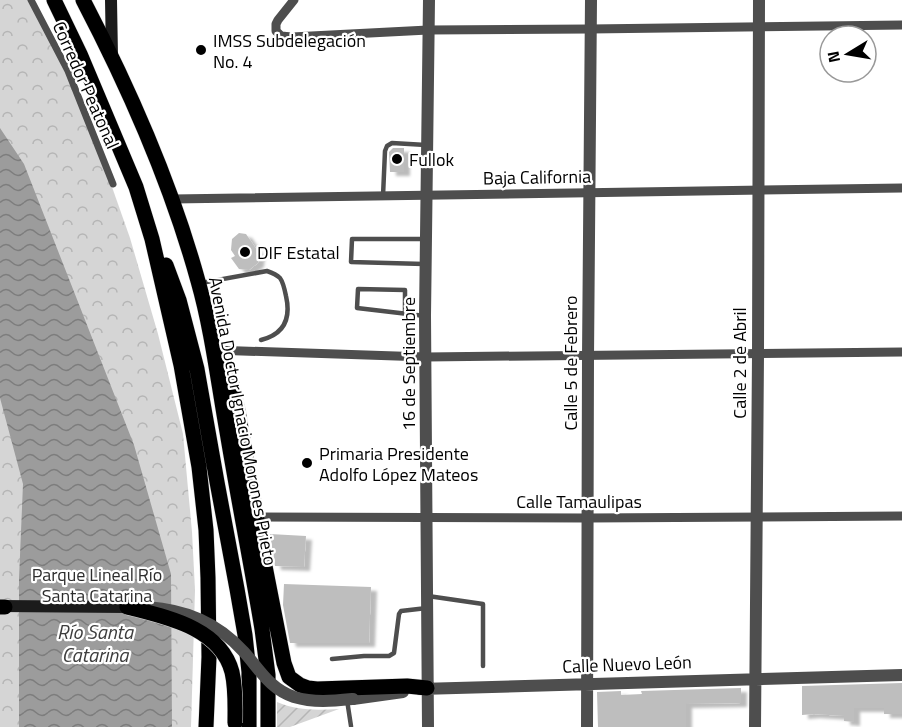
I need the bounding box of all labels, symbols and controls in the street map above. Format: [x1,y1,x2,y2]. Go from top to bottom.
street label: Corredor Peatonal [46,17,126,153]
north arrow [818,24,878,84]
place label: IMSS Subdelegación No. 4 [213,27,366,75]
marker: IMSS Subdelegación No. 4 [194,43,208,57]
text: N [820,49,846,65]
place label: Fullok [409,146,455,173]
marker: Fullok [390,152,404,166]
street label: Baja California [483,163,591,191]
place label: DIF Estatal [257,239,340,266]
marker: DIF Estatal [238,245,252,259]
street label: Avenida Doctor Ignacio Morones Prieto [202,274,284,568]
street label: Calle 5 de Febrero [557,295,584,431]
street label: 16 de Septiembre [395,297,422,431]
street label: Calle 2 de Abril [726,307,753,419]
place label: Primaria Presidente Adolfo López Mateos [319,440,478,488]
marker: Primaria Presidente Adolfo López Mateos [300,456,314,470]
street label: Calle Tamaulipas [516,488,642,515]
park label: Parque Lineal Río Santa Catarina [32,561,162,609]
water label: Río Santa Catarina [57,616,134,670]
street label: Calle Nuevo León [562,648,692,680]

